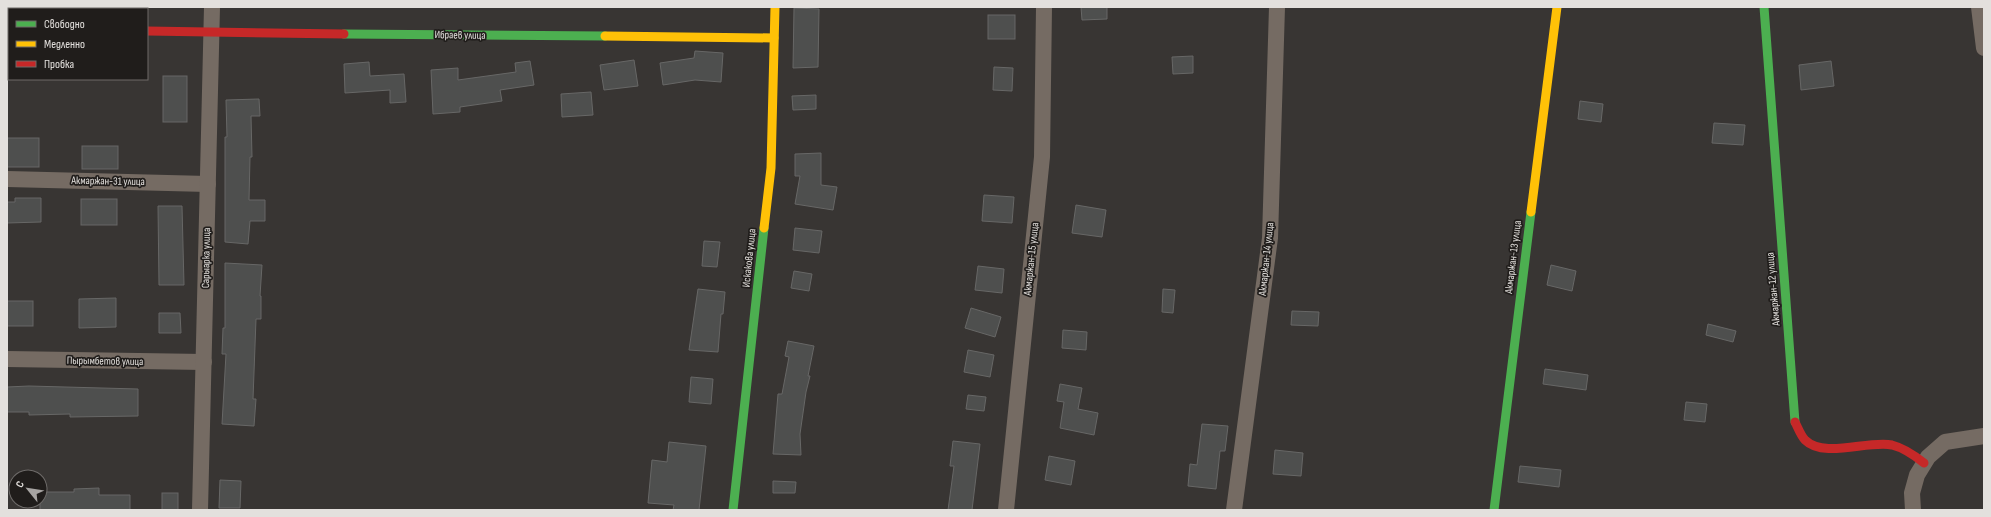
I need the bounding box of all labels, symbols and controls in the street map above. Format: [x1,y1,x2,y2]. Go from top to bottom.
legend [8,8,148,80]
text: Свободно [44,17,85,32]
street label: Ибраев улица [434,28,486,42]
text: Медленно [44,37,85,52]
text: Пробка [44,57,75,72]
street label: Акмаржан-31 улица [70,174,145,188]
street label: Акмаржан-13 улица [1502,220,1524,295]
street label: Акмаржан-15 улица [1021,222,1041,297]
street label: Акмаржан-14 улица [1256,222,1276,297]
street label: Сарыарка улица [199,228,213,288]
street label: Искакова улица [739,228,759,288]
street label: Акмаржан-12 улица [1763,252,1783,327]
street label: Пырымбетов улица [67,354,143,368]
north arrow [8,469,48,509]
text: С [13,478,27,490]

